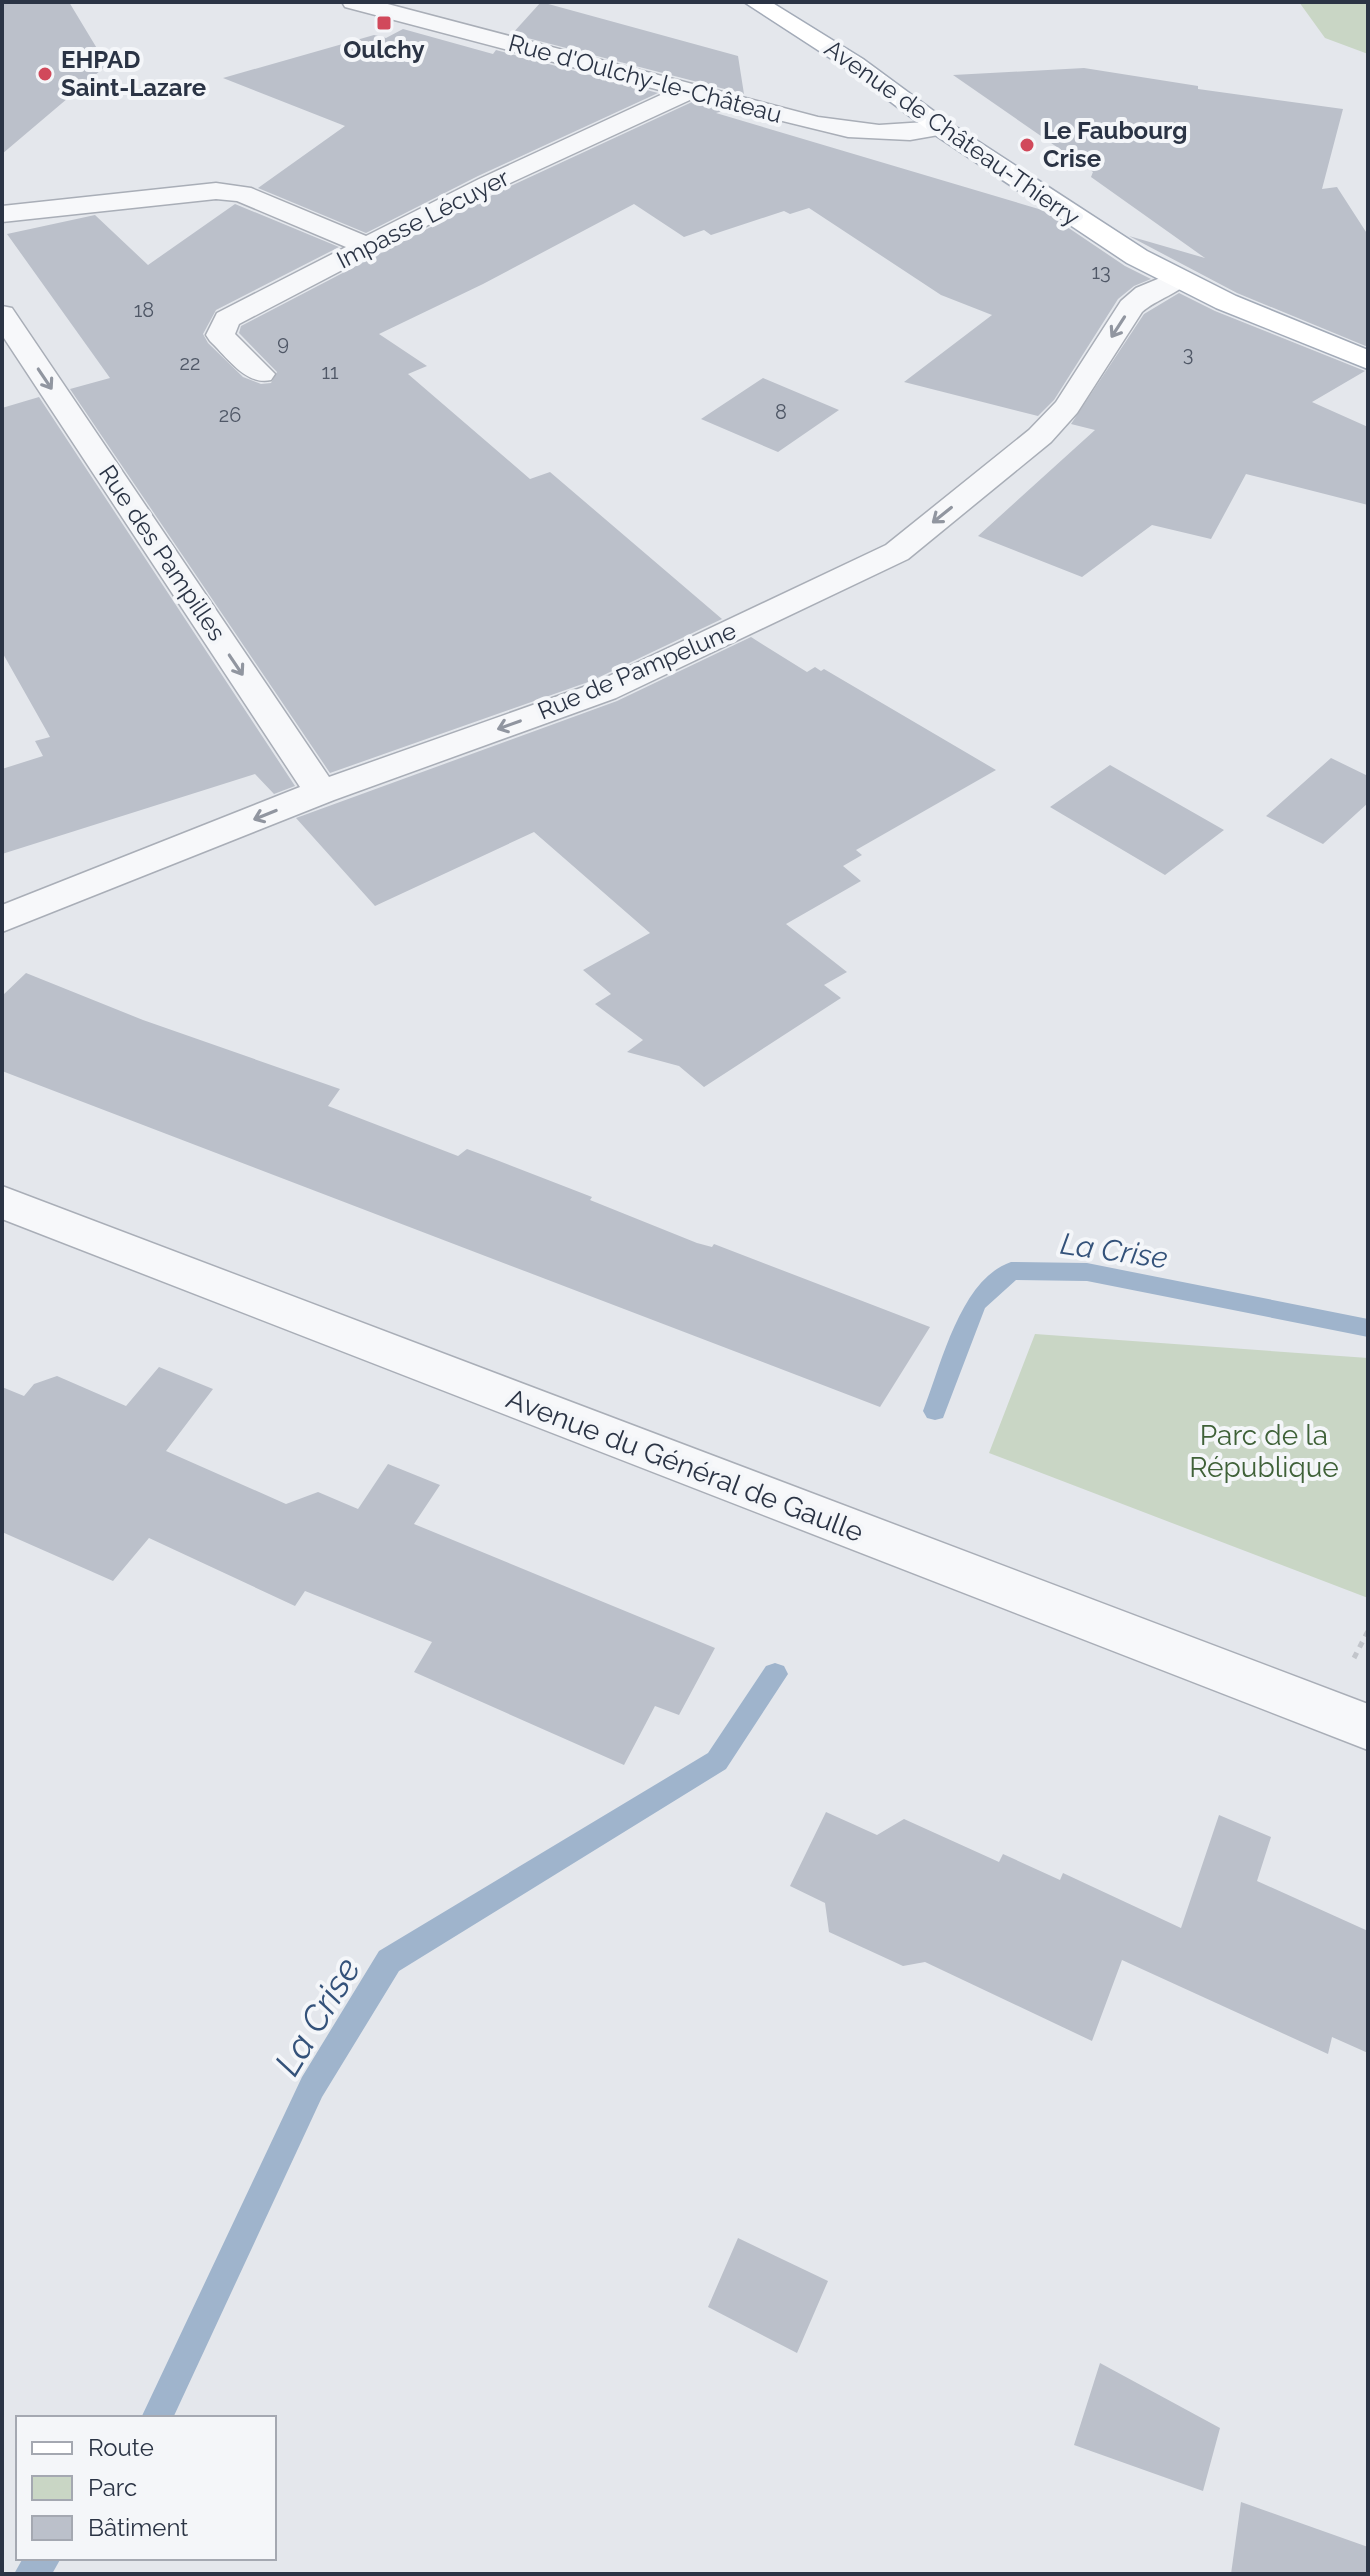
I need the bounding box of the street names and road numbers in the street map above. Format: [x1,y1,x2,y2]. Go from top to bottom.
street label: Rue d'Oulchy-le-Château [505,28,785,129]
street label: Avenue de Château-Thierry [819,33,1085,232]
street label: Impasse Lécuyer [332,162,514,275]
street label: Rue des Pampilles [93,459,232,646]
street label: Rue de Pampelune [533,616,740,725]
street label: Avenue du Général de Gaulle [502,1382,868,1549]

